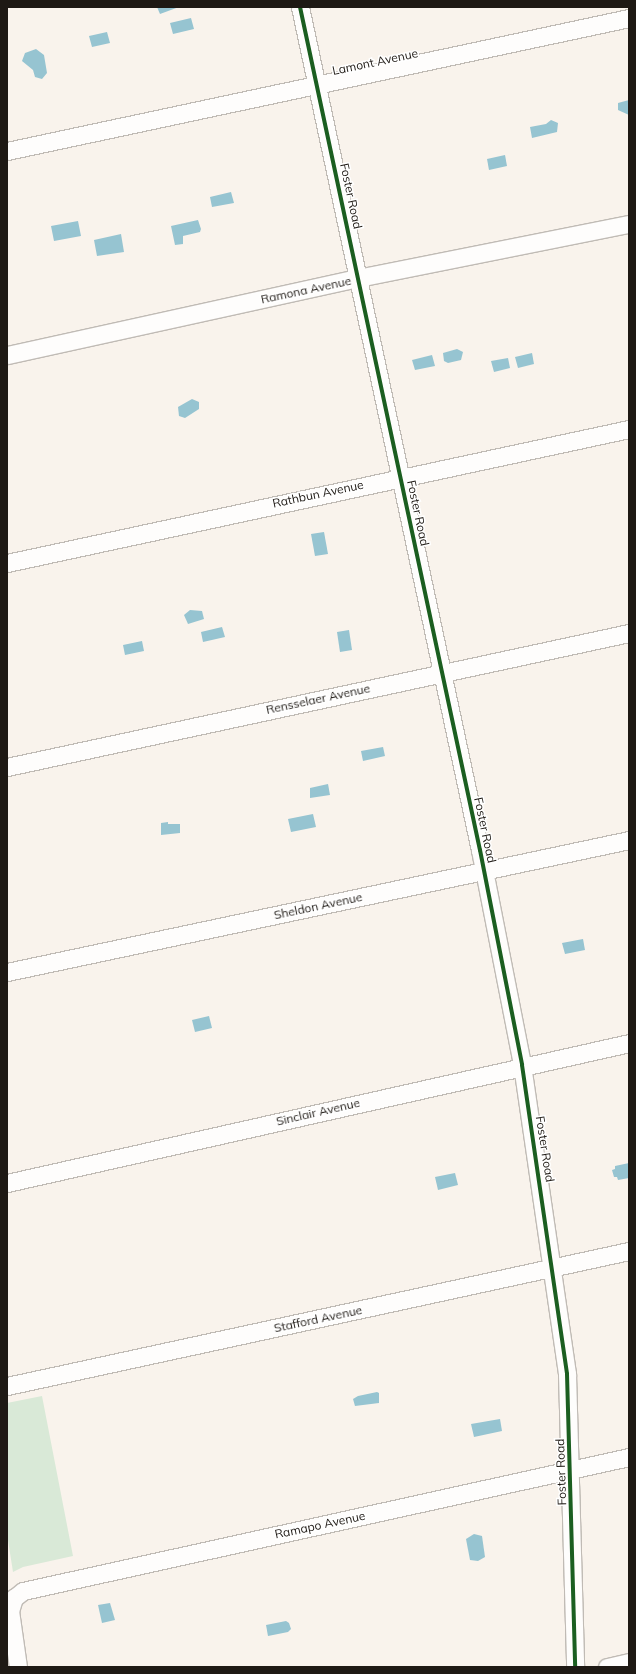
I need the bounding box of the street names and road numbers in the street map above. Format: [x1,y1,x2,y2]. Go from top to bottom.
street label: Lamont Avenue [331,46,419,78]
street label: Foster Road [337,162,365,230]
street label: Ramona Avenue [259,273,353,307]
street label: Rathbun Avenue [271,477,365,511]
street label: Foster Road [404,479,432,547]
street label: Rensselaer Avenue [265,681,371,717]
street label: Foster Road [471,796,499,864]
street label: Sheldon Avenue [273,890,363,922]
street label: Sinclair Avenue [275,1095,361,1129]
street label: Foster Road [533,1115,557,1183]
street label: Stafford Avenue [273,1303,363,1335]
street label: Foster Road [553,1438,569,1506]
street label: Ramapo Avenue [273,1508,367,1542]

